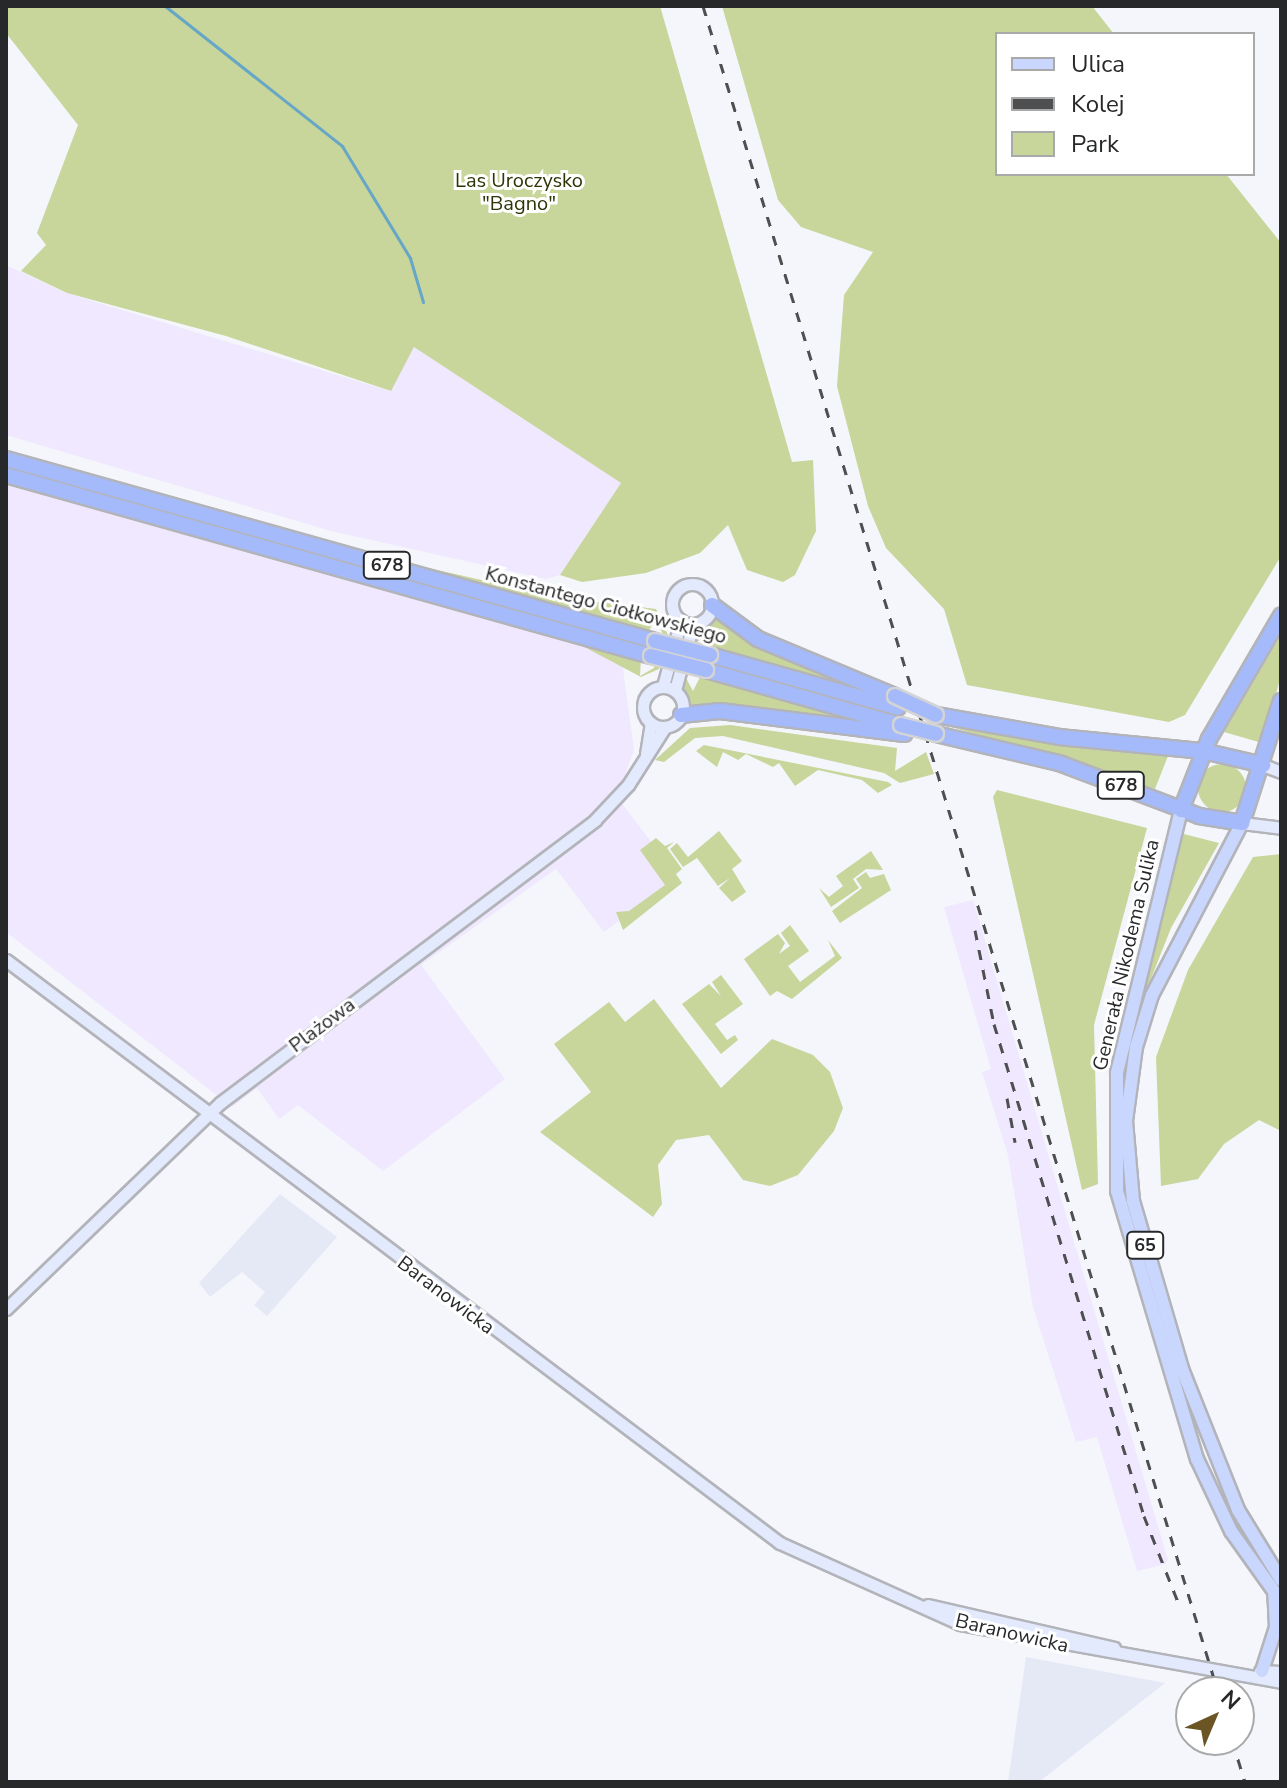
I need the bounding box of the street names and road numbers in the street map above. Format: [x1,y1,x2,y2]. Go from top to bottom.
road number: 678 [361,551,413,579]
street label: Konstantego Ciołkowskiego [483,561,729,649]
road number: 678 [1095,771,1147,799]
street label: Generała Nikodema Sulika [1088,837,1164,1073]
street label: Plażowa [284,992,360,1058]
road number: 65 [1125,1231,1165,1259]
street label: Baranowicka [393,1251,499,1339]
street label: Baranowicka [953,1608,1071,1658]

